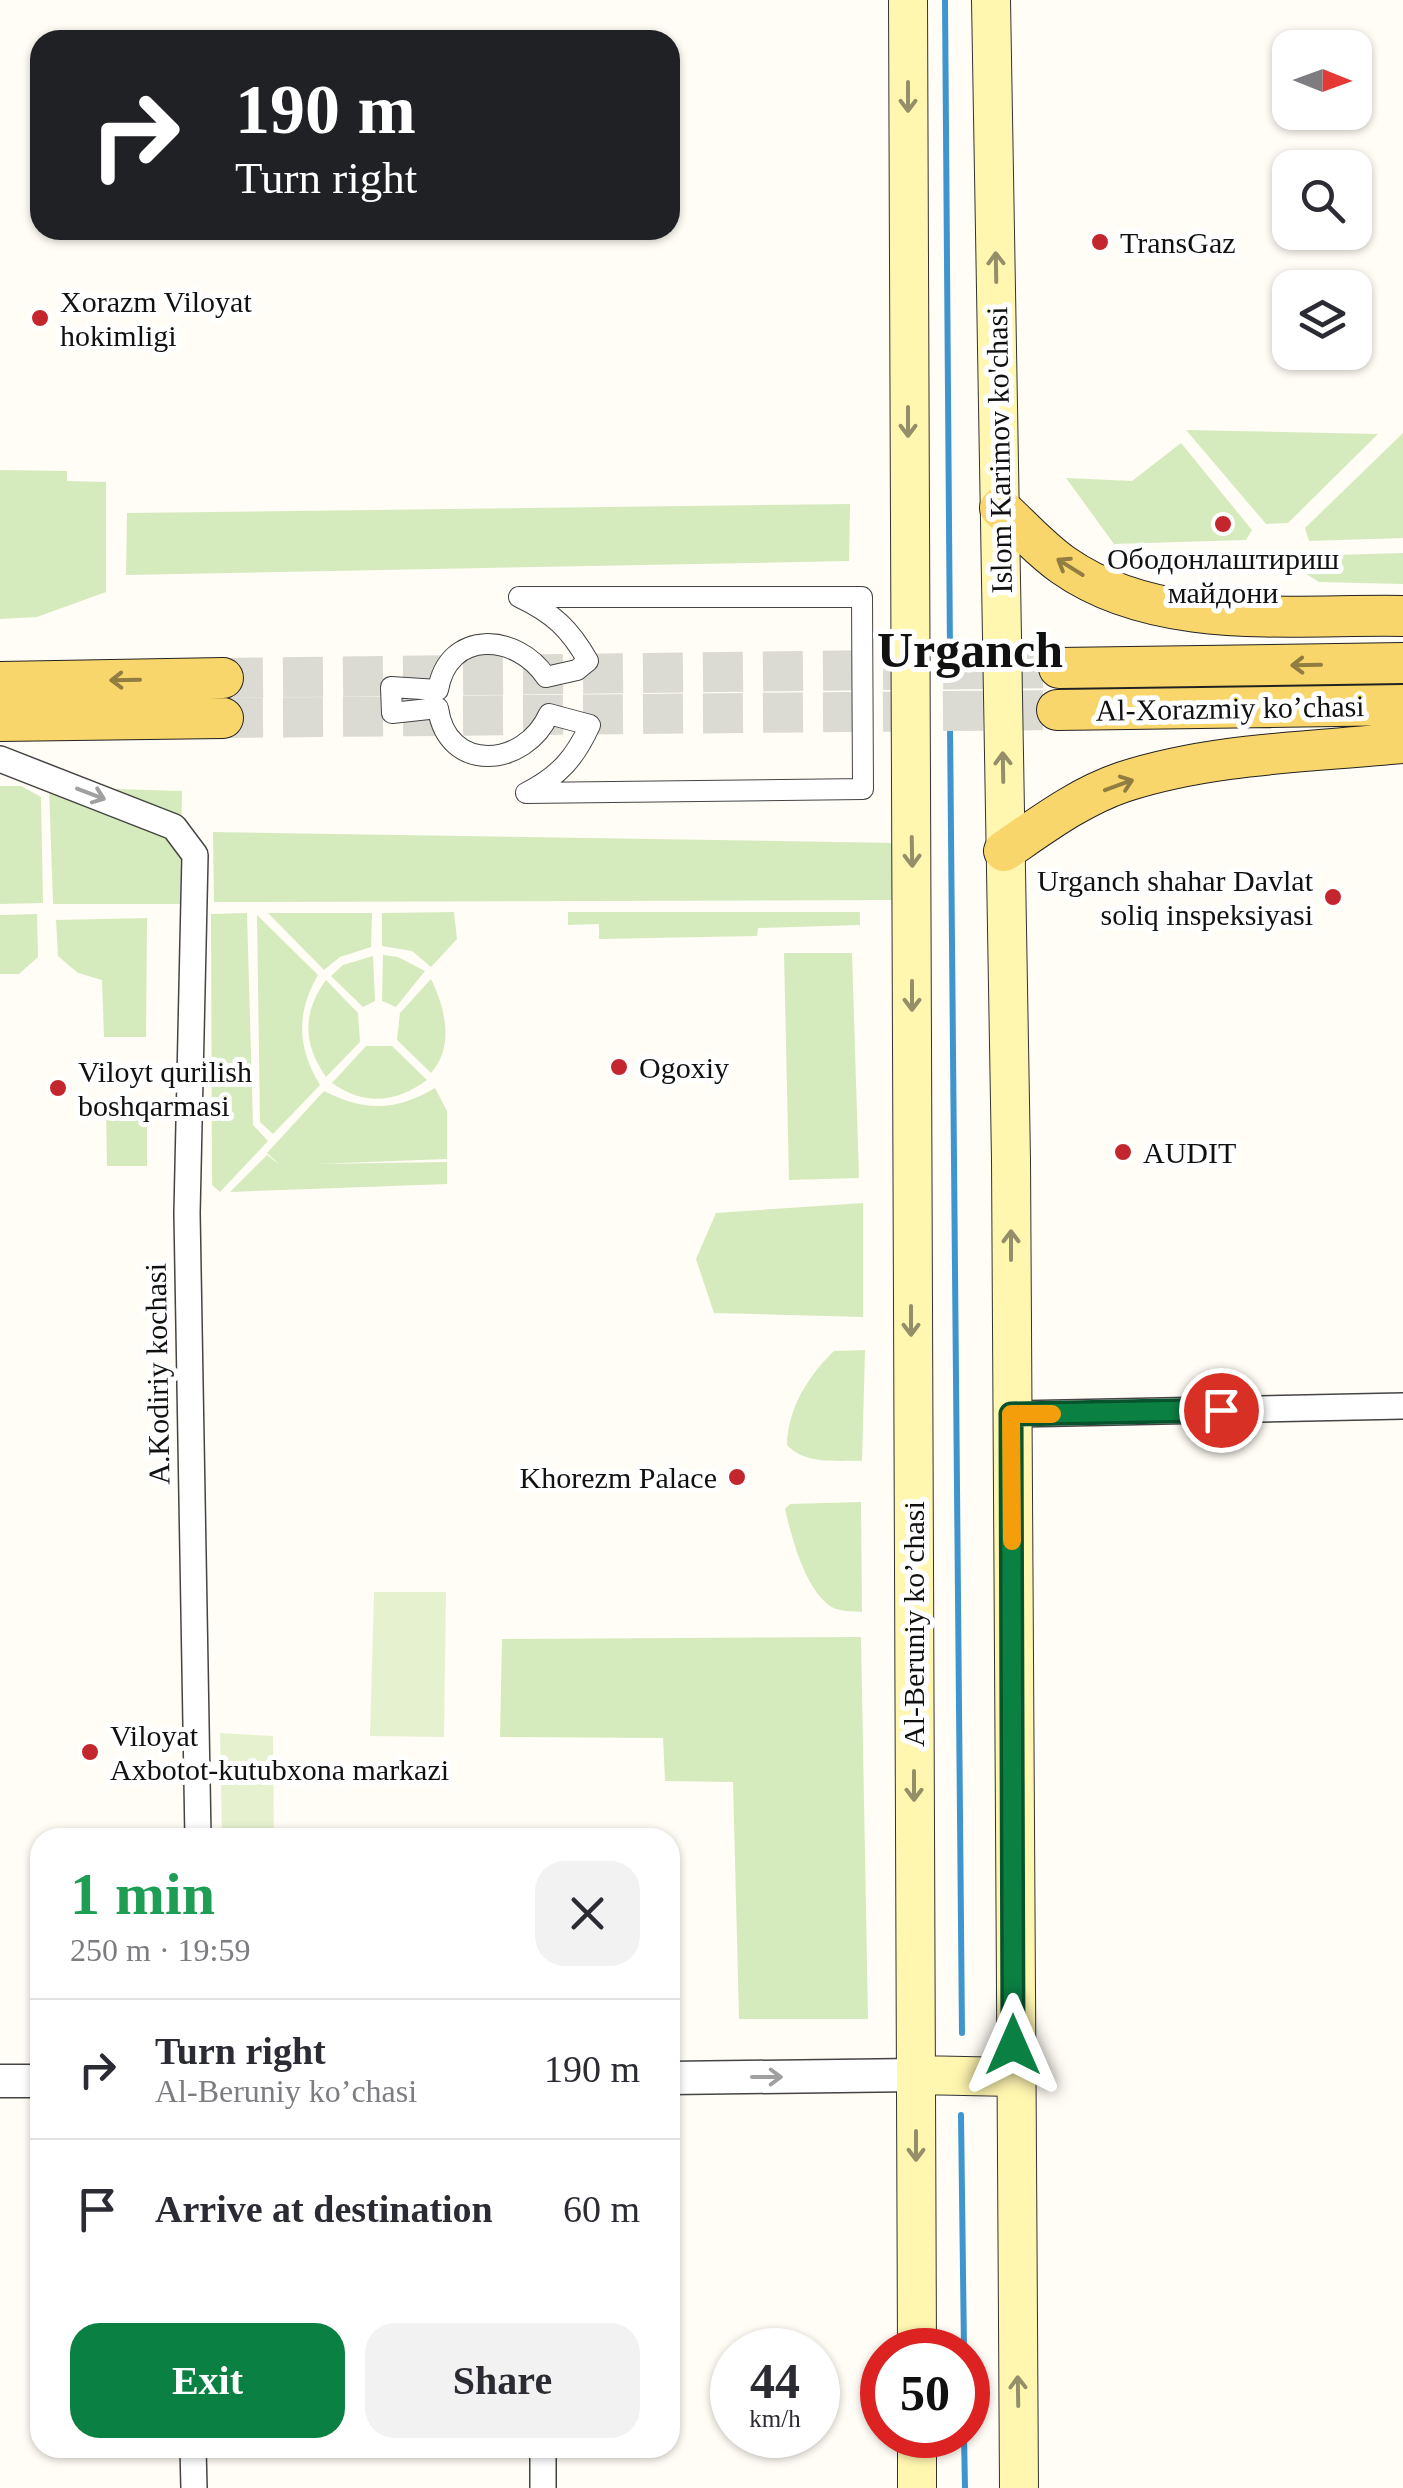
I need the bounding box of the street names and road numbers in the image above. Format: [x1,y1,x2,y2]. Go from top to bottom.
street label: Islom Karimov ko'chasi [980,306,1018,594]
street label: Al-Xorazmiy ko’chasi [1095,689,1365,727]
street label: A.Kodiriy kochasi [139,1263,175,1485]
street label: Al-Beruniy ko’chasi [897,1501,930,1747]

